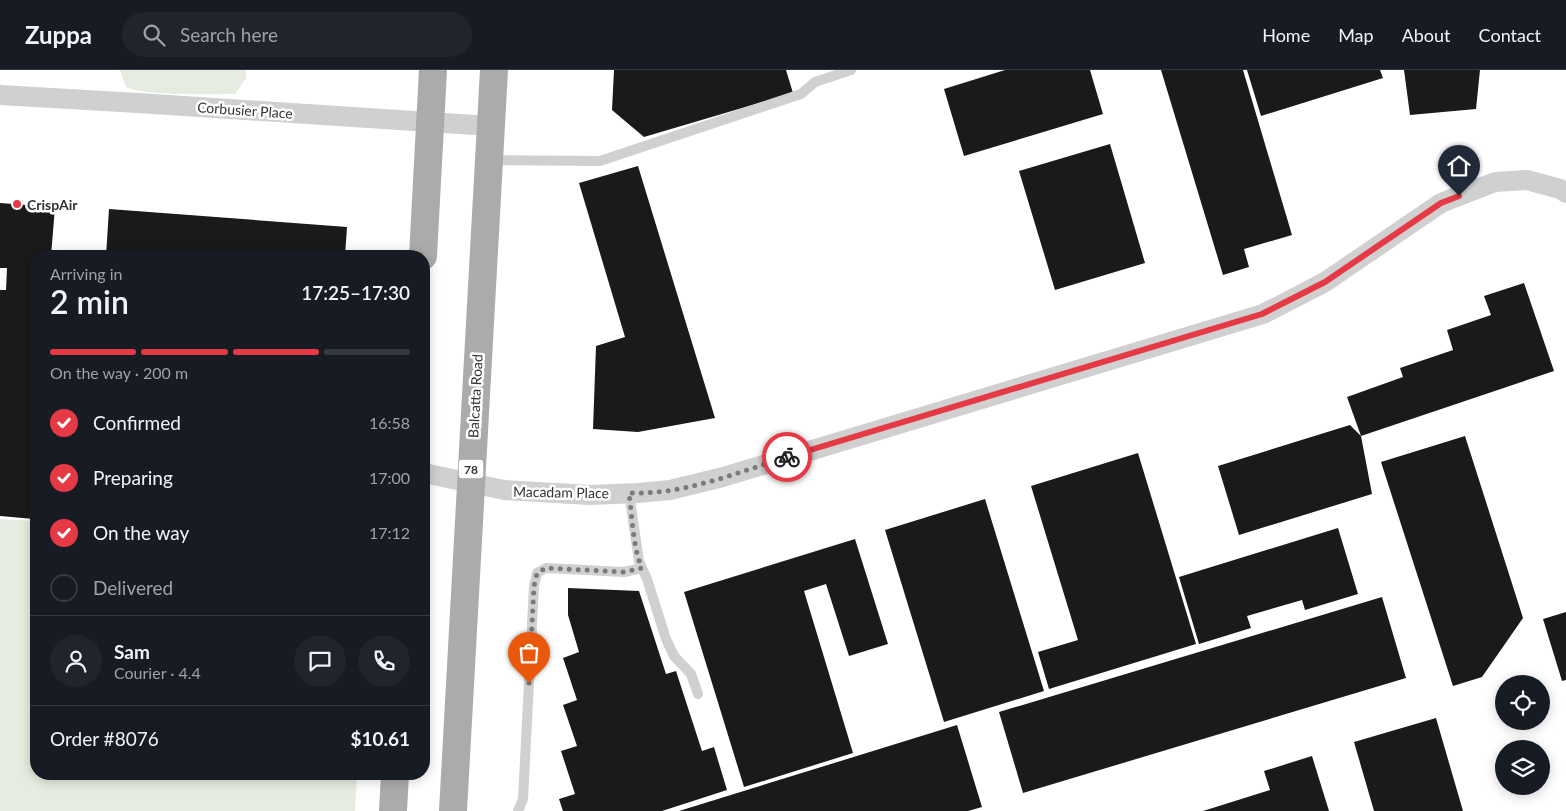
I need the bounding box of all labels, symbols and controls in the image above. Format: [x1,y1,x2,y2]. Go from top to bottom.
search box [122,12,472,57]
text: Zuppa [25,20,92,49]
icon: search [140,21,168,49]
text: Search here [180,23,278,46]
text: Home [1262,24,1310,46]
text: Map [1338,24,1374,46]
text: About [1402,24,1451,46]
text: Contact [1479,24,1541,46]
street label: Corbusier Place [197,98,293,122]
pin [1438,145,1480,196]
icon: home [1445,152,1473,180]
place label: CrispAir [27,196,78,213]
marker: CrispAir [11,198,23,210]
text: Arriving in [50,264,123,283]
text: 17:25–17:30 [301,281,410,304]
text: 2 min [50,282,129,321]
street label: Balcatta Road [464,354,486,438]
text: On the way · 200 m [50,363,188,382]
icon: check [50,409,78,437]
text: Confirmed [93,411,181,434]
text: 16:58 [369,413,410,432]
courier [762,432,812,482]
icon: bike [773,443,801,471]
road number: 78 [458,459,484,478]
icon: check [50,464,78,492]
text: Preparing [93,466,173,489]
text: 17:00 [369,468,410,487]
street label: Macadam Place [513,483,609,501]
icon: check [50,519,78,547]
text: On the way [93,521,189,544]
text: 17:12 [369,523,410,542]
text: Delivered [93,576,173,599]
pin [508,632,550,683]
button: person [50,635,102,687]
button: chat [294,635,346,687]
button: phone [358,635,410,687]
icon: bag [515,639,543,667]
text: Sam [114,640,150,663]
text: Courier · 4.4 [114,663,201,682]
map controls [1495,675,1550,795]
button: locate [1495,675,1550,730]
text: Order #8076 [50,727,159,750]
text: $10.61 [350,727,410,750]
button: layers [1495,740,1550,795]

